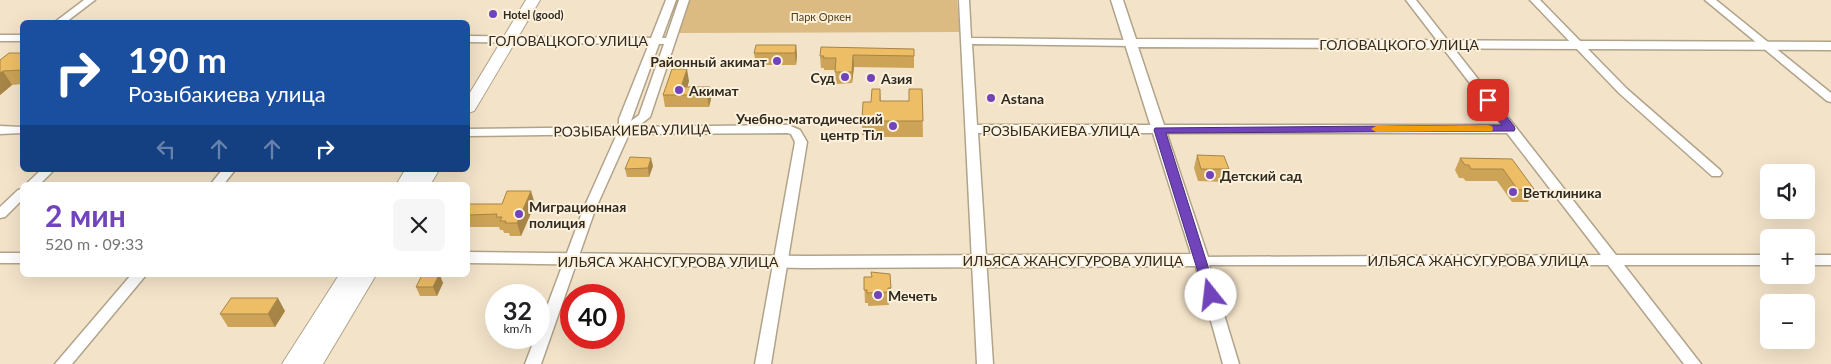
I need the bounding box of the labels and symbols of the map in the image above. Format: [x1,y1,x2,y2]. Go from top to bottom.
marker: Hotel (good) [487,8,499,20]
place label: Hotel (good) [503,8,563,21]
park label: Парк Оркен [791,10,851,23]
street label: ГОЛОВАЦКОГО УЛИЦА [488,32,648,49]
street label: ГОЛОВАЦКОГО УЛИЦА [1319,36,1479,53]
place label: Районный акимат [650,53,768,70]
marker: Районный акимат [771,55,783,67]
place label: Суд [810,69,835,86]
place label: Азия [880,70,912,87]
marker: Суд [839,71,851,83]
marker: Азия [865,72,877,84]
pin [1467,79,1509,121]
place label: Акимат [688,82,739,99]
marker: Акимат [673,84,685,96]
place label: Astana [1000,90,1044,107]
marker: Astana [985,92,997,104]
place label: Учебно-матодический центр Тіл [735,110,883,143]
street label: РОЗЫБАКИЕВА УЛИЦА [553,120,711,140]
marker: Учебно-матодический центр Тіл [887,120,899,132]
street label: РОЗЫБАКИЕВА УЛИЦА [982,122,1140,139]
place label: Детский сад [1220,167,1302,184]
marker: Детский сад [1204,169,1216,181]
place label: Ветклиника [1523,184,1602,201]
marker: Ветклиника [1507,186,1519,198]
place label: Миграционная полиция [529,198,626,231]
marker: Миграционная полиция [513,208,525,220]
street label: ИЛЬЯСА ЖАНСУГУРОВА УЛИЦА [963,252,1184,269]
street label: ИЛЬЯСА ЖАНСУГУРОВА УЛИЦА [1368,252,1589,269]
street label: ИЛЬЯСА ЖАНСУГУРОВА УЛИЦА [558,253,779,270]
position arrow [1184,268,1236,320]
speed limit sign: 40 [560,284,625,349]
place label: Мечеть [888,287,937,304]
marker: Мечеть [872,289,884,301]

